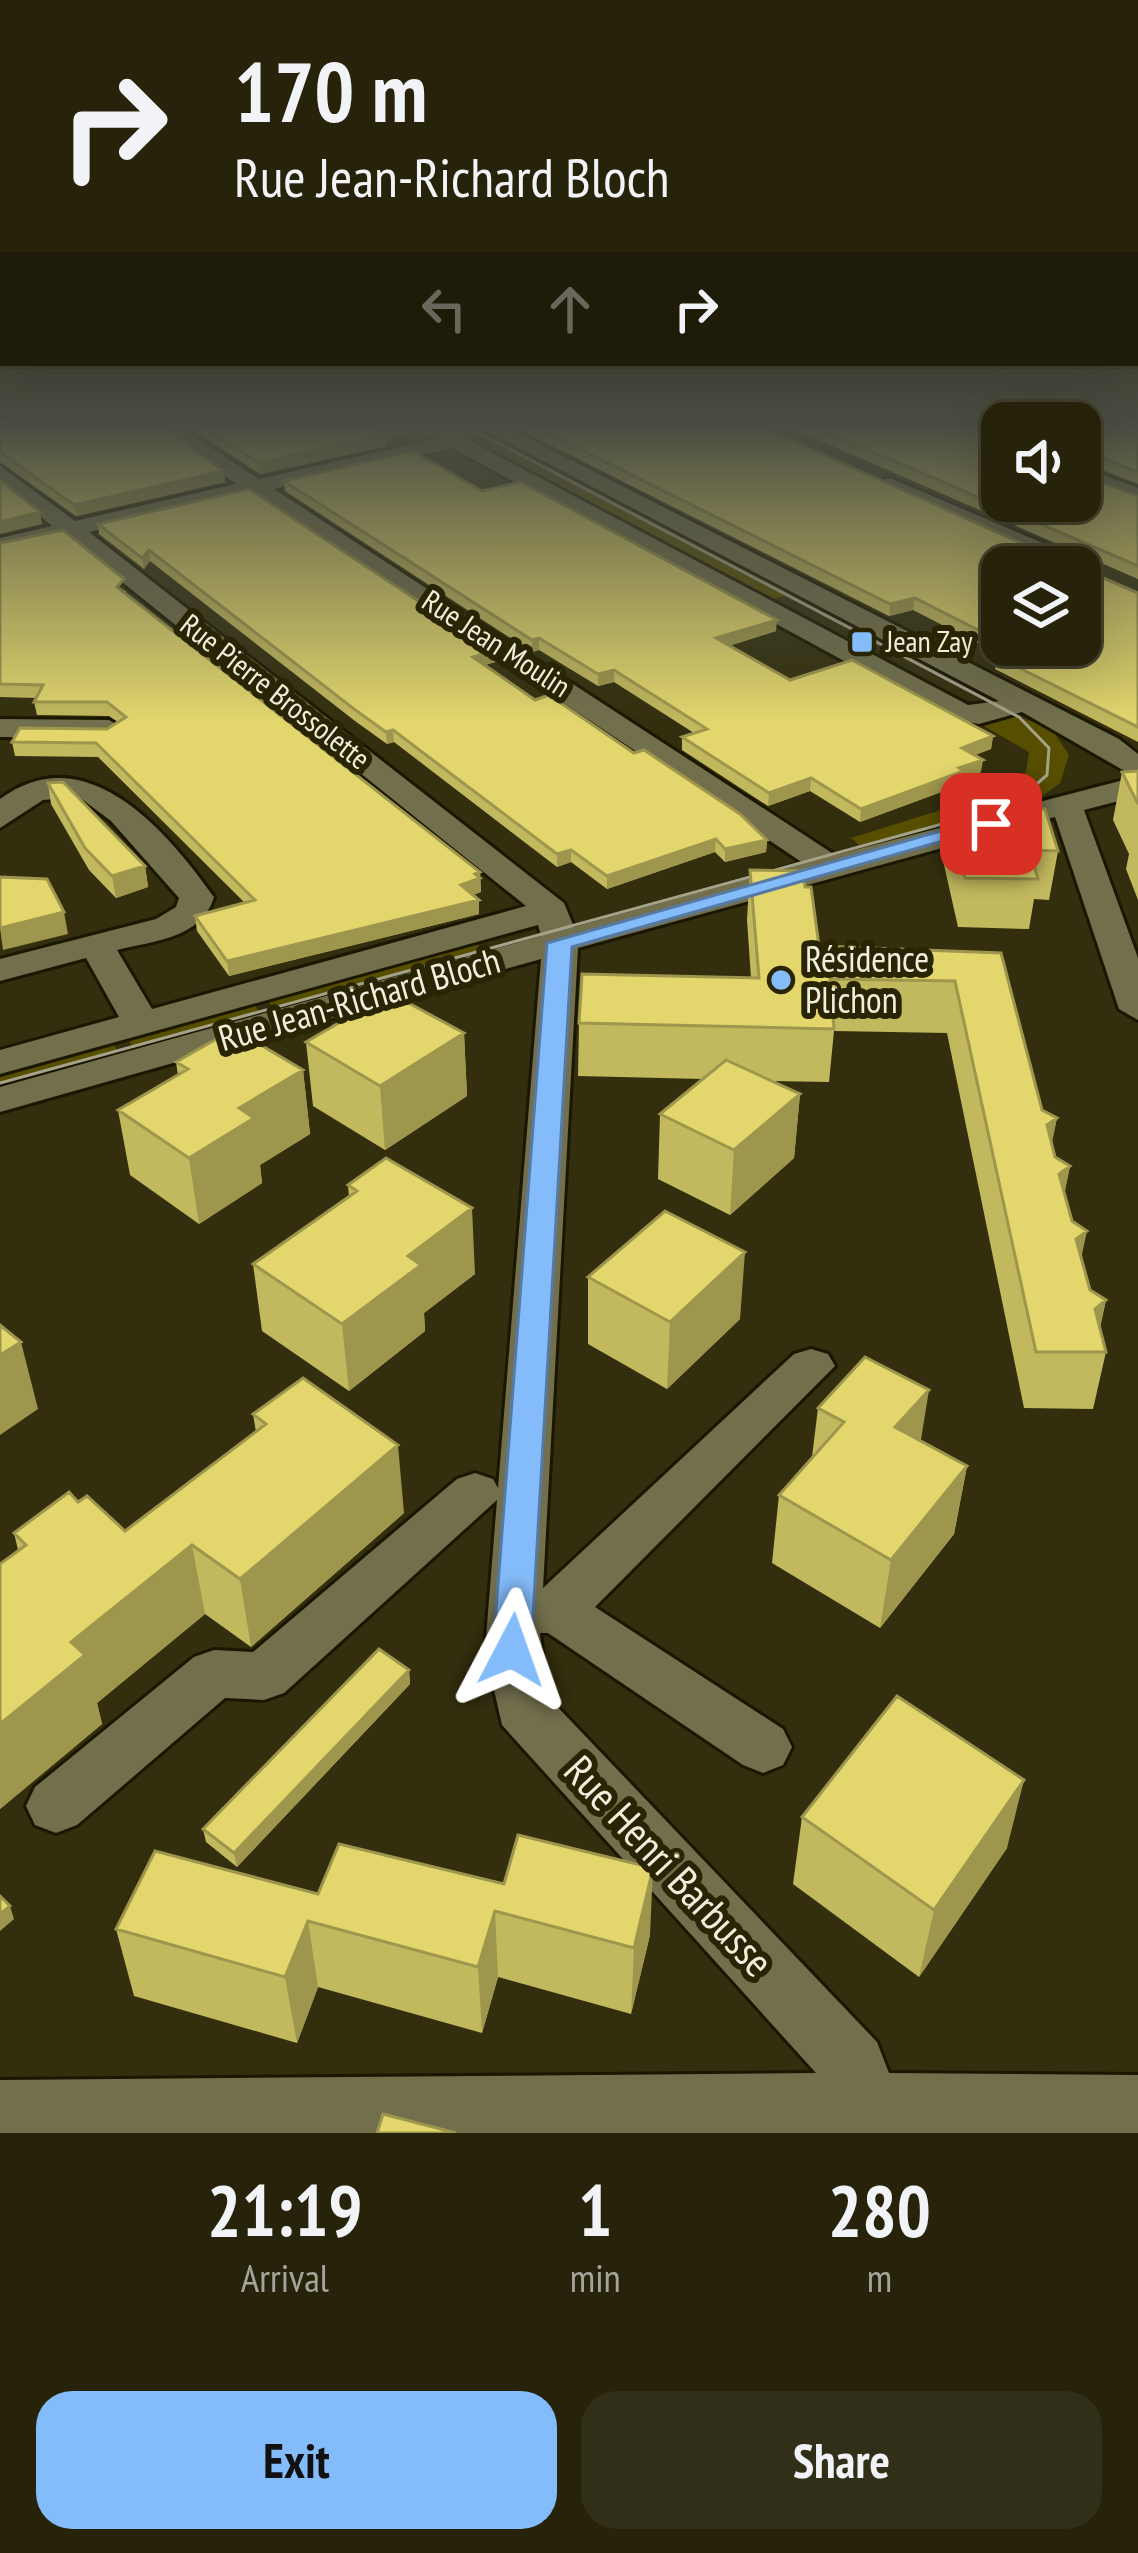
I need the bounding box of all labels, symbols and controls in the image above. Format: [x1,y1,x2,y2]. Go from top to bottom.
text: 170 m [234,36,427,145]
icon: right [36,48,192,204]
text: Rue Jean-Richard Bloch [234,142,670,212]
icon: left [411,276,477,342]
icon: ahead [537,276,603,342]
icon: right [663,276,729,342]
map controls [981,402,1101,666]
button: sound [981,402,1101,522]
button: layers [981,546,1101,666]
street label: Rue Jean Moulin [415,580,578,705]
street label: Rue Pierre Brossolette [173,605,379,777]
place label: Jean Zay [885,621,973,660]
marker: Jean Zay [849,629,875,655]
pin [940,773,1042,875]
icon: arrive [958,791,1024,857]
place label: Résidence Plichon [805,935,929,1023]
street label: Rue Jean-Richard Bloch [213,936,505,1061]
marker: Résidence Plichon [768,967,794,993]
position arrow [449,1587,575,1713]
street label: Rue Henri Barbusse [553,1744,786,1988]
text: 21:19 [207,2163,363,2256]
text: 1 [578,2163,612,2256]
text: 280 [828,2163,931,2256]
text: Arrival [241,2252,329,2303]
text: min [570,2252,621,2303]
text: m [867,2252,892,2303]
button: Exit [36,2391,557,2529]
button: Share [581,2391,1102,2529]

